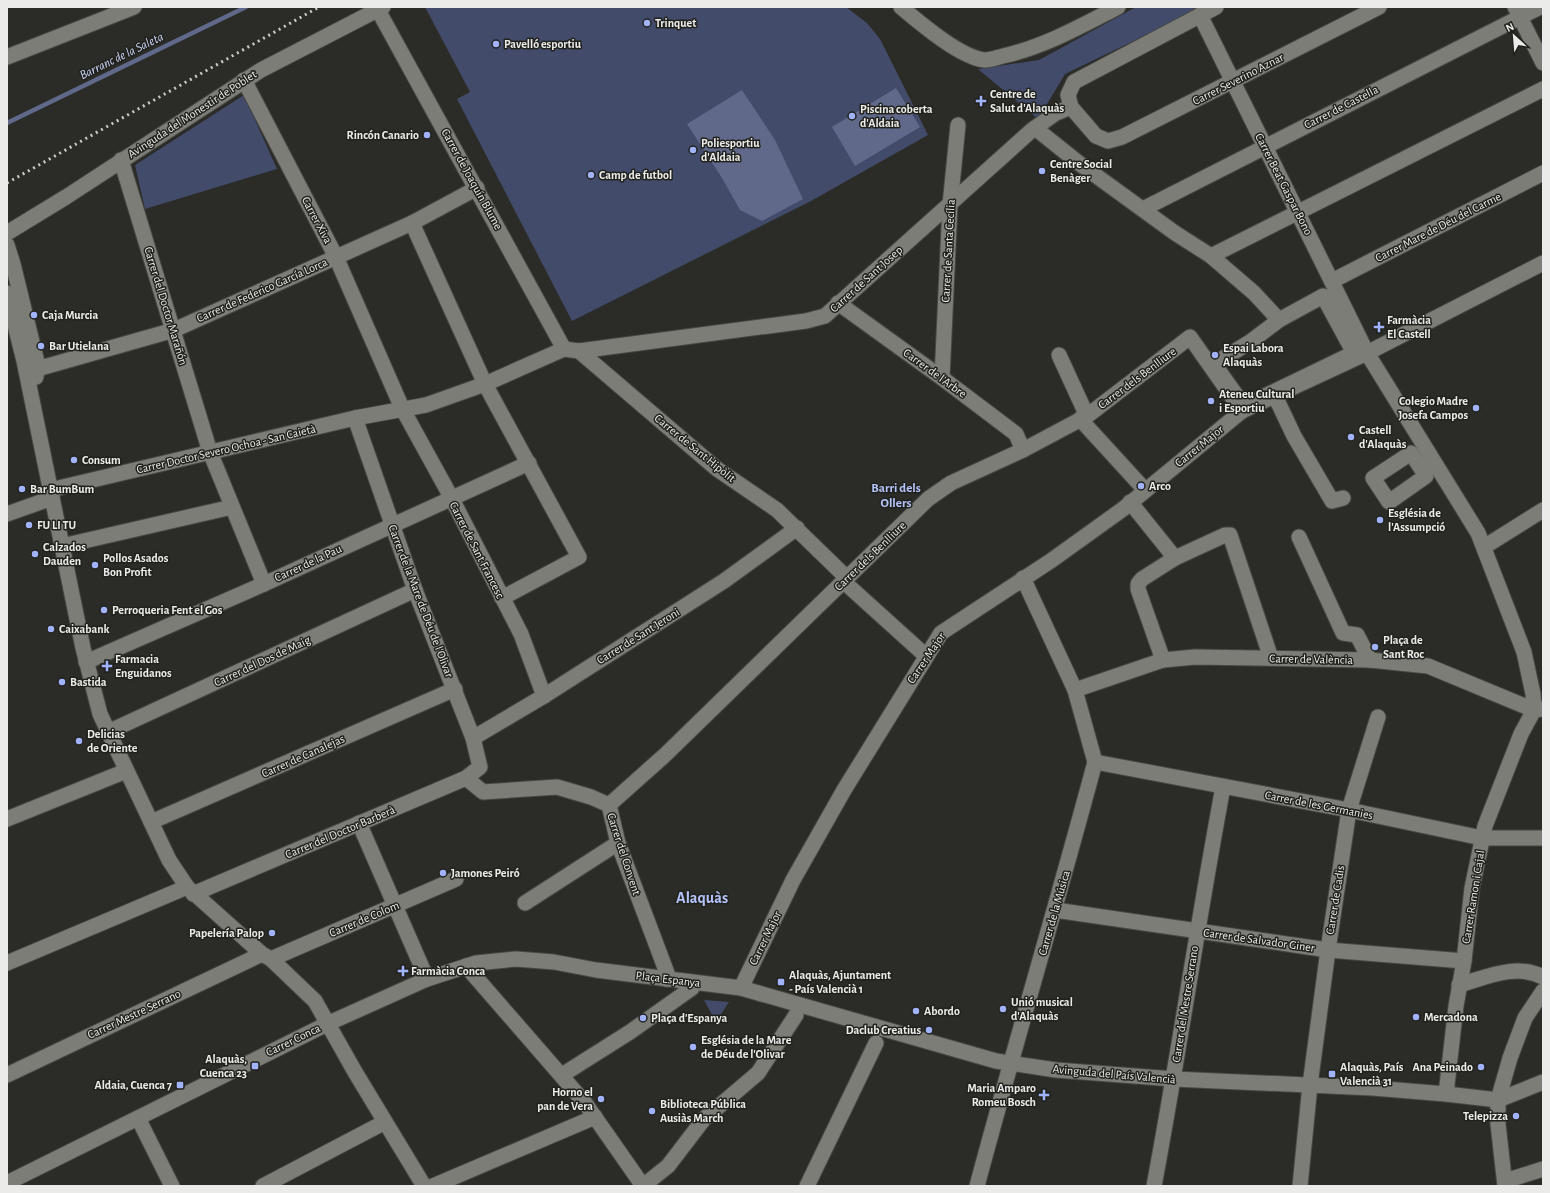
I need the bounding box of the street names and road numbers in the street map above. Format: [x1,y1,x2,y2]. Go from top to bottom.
street label: Carrer Severino Aznar [1191,51,1286,107]
street label: Avinguda del Monestir de Poblet [125,68,259,160]
street label: Carrer de Castella [1302,83,1380,131]
street label: Carrer de Joaquín Blume [439,127,505,231]
street label: Carrer Beat Gaspar Bono [1253,131,1315,237]
street label: Carrer Mare de Déu del Carme [1373,190,1503,264]
street label: Carrer Xiva [300,195,335,246]
street label: Carrer de Santa Cecília [939,199,957,303]
street label: Carrer de Sant Josep [827,243,905,315]
street label: Carrer del Doctor Marañón [142,245,190,367]
street label: Carrer de Federico García Lorca [195,256,330,324]
street label: Carrer dels Benlliure [1096,345,1178,411]
street label: Carrer de l'Arbre [901,346,969,400]
street label: Carrer de Sant Hipòlit [652,412,738,484]
street label: Carrer Doctor Severo Ochoa - San Caietà [135,422,317,476]
street label: Carrer Major [1172,423,1226,470]
street label: Carrer de Sant Francesc [447,500,507,601]
street label: Carrer dels Benlliure [832,519,908,593]
street label: Carrer de la Mare de Déu de l'Olivar [386,523,456,679]
street label: Carrer de la Pau [273,542,343,584]
street label: Carrer de Sant Jeroni [594,606,682,666]
street label: Carrer Major [905,630,948,686]
street label: Carrer del Dos de Maig [212,633,312,689]
street label: Carrer de València [1269,652,1354,666]
street label: Carrer de Canalejas [260,732,347,781]
street label: Carrer de les Germanies [1264,789,1374,821]
street label: Carrer del Doctor Barberà [283,803,397,861]
street label: Carrer del Convent [605,811,643,897]
street label: Carrer Ramon i Cajal [1460,849,1487,945]
street label: Carrer de Cadis [1324,865,1346,935]
street label: Carrer de la Música [1036,869,1072,957]
street label: Carrer de Colom [327,899,401,939]
street label: Carrer Major [747,909,784,967]
street label: Carrer de Salvador Giner [1203,926,1316,954]
street label: Carrer del Mestre Serrano [1170,945,1200,1063]
street label: Plaça Espanya [635,969,701,990]
street label: Carrer Mestre Serrano [86,987,183,1041]
street label: Carrer Conca [264,1022,322,1058]
street label: Avinguda del País Valencià [1052,1063,1176,1085]

